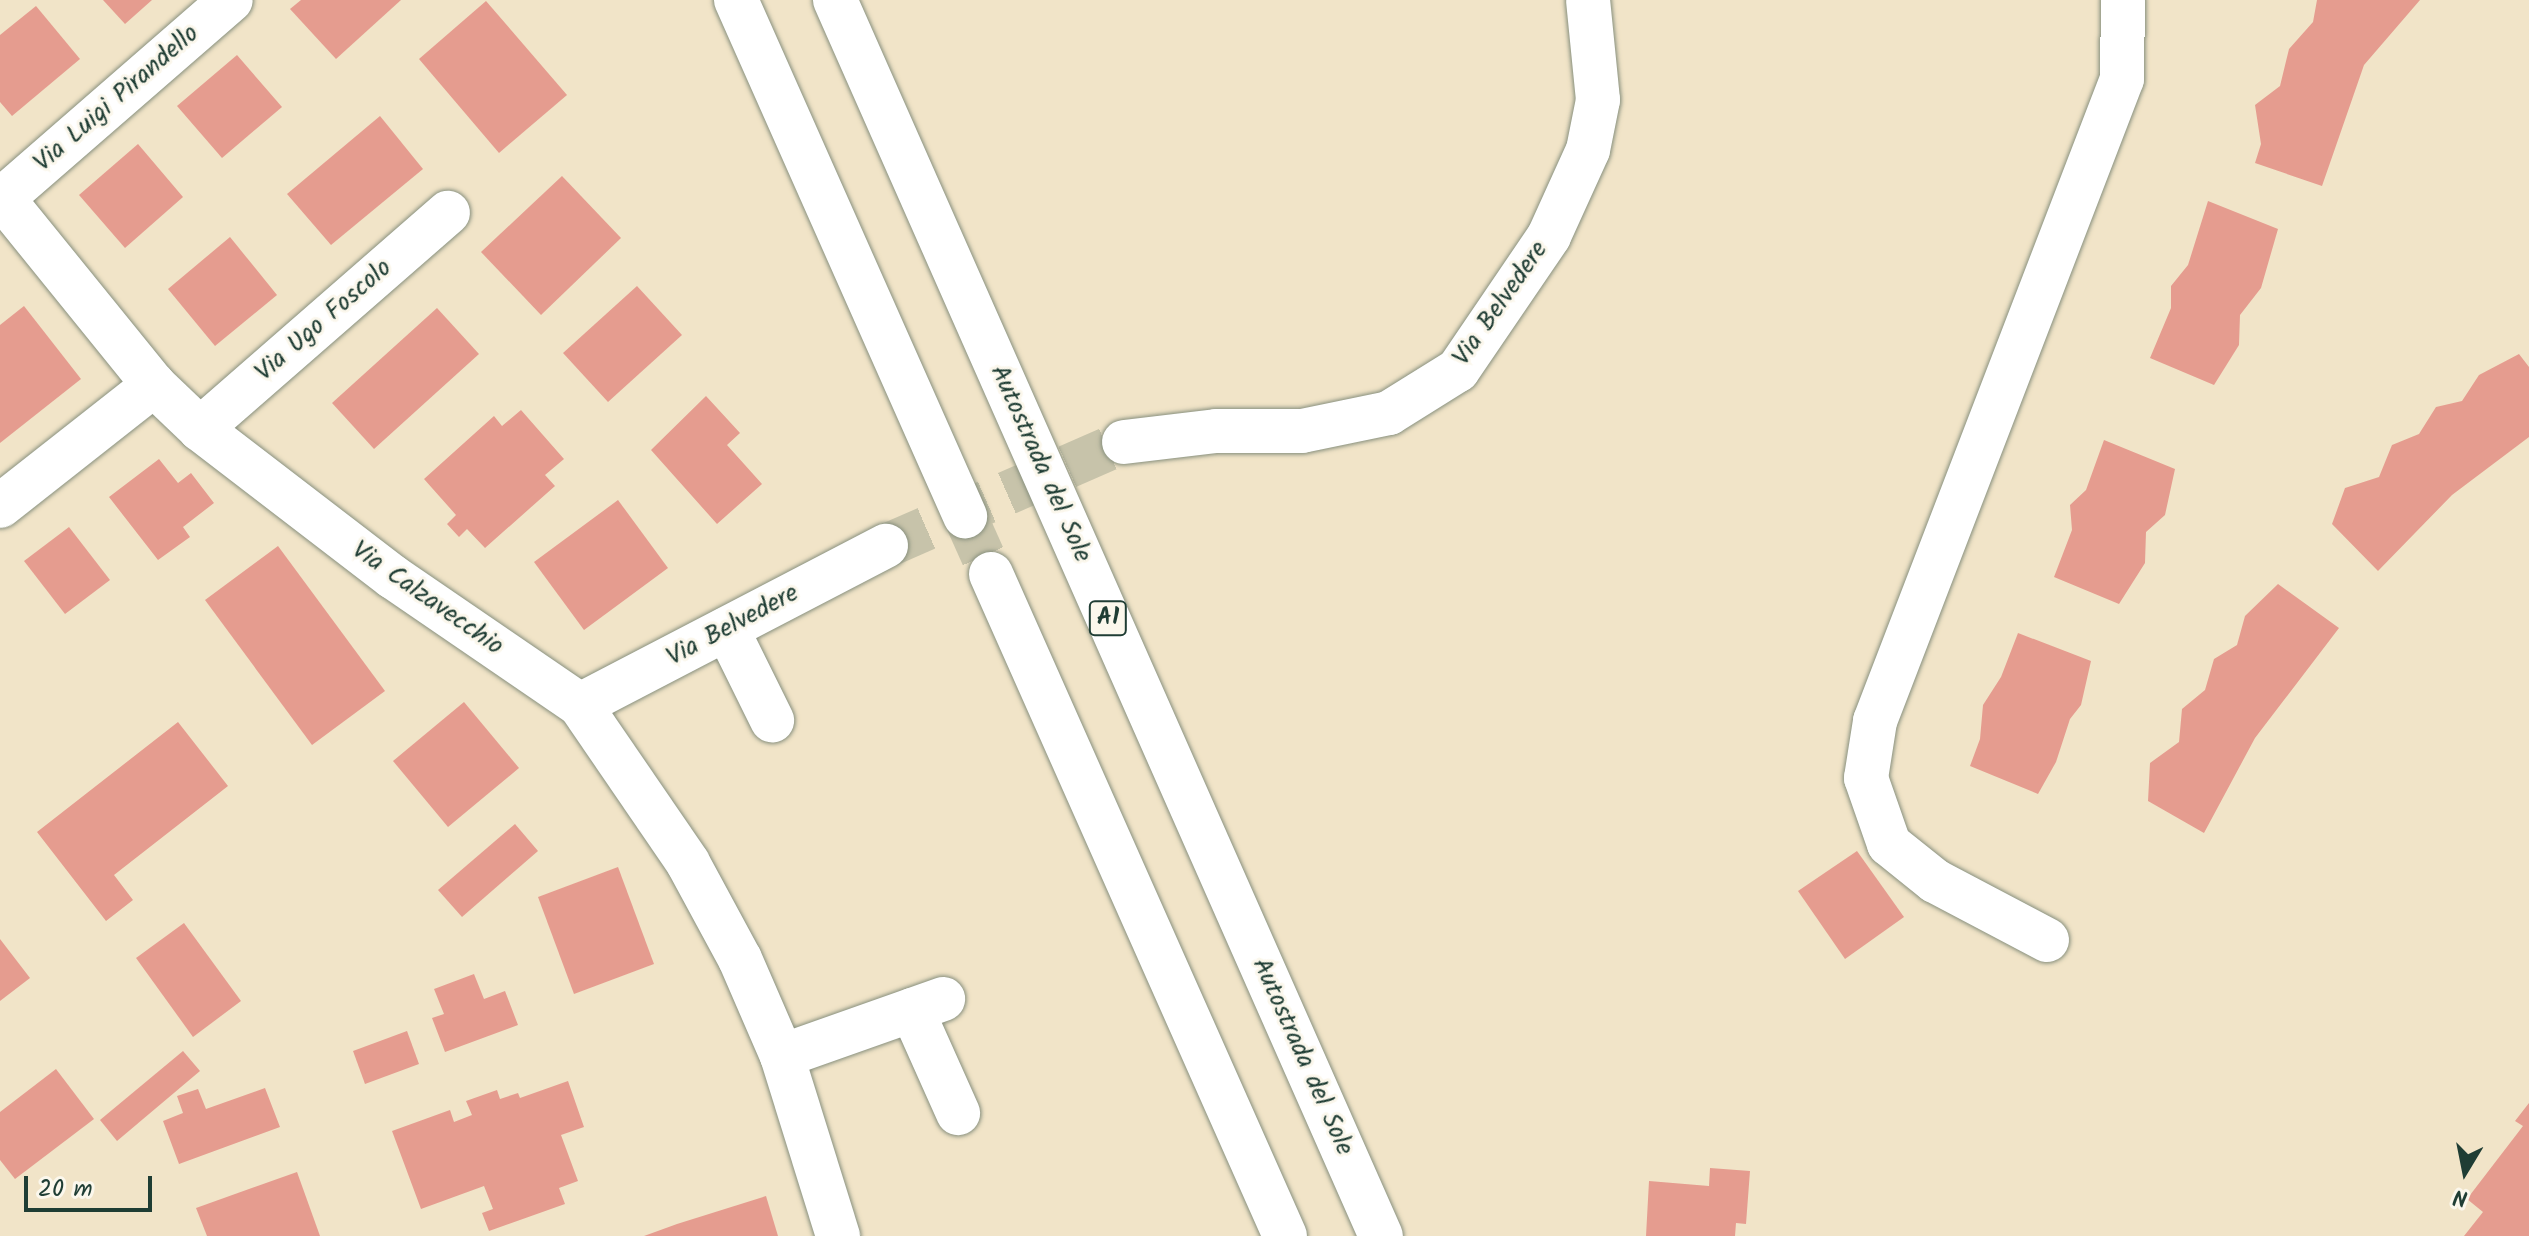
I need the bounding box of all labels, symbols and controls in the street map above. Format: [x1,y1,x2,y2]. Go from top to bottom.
street label: Via Luigi Pirandello [28,19,206,179]
street label: Via Belvedere [1447,236,1555,372]
street label: Via Ugo Foscolo [249,253,399,389]
street label: Autostrada del Sole [982,360,1098,568]
street label: Via Calzavecchio [345,535,509,663]
street label: Via Belvedere [662,578,804,674]
road number: A1 [1088,598,1128,638]
street label: Autostrada del Sole [1244,953,1360,1161]
north arrow [2425,1132,2505,1212]
scale bar [28,1160,156,1210]
text: 20 m [38,1170,93,1209]
text: N [2451,1178,2471,1215]

